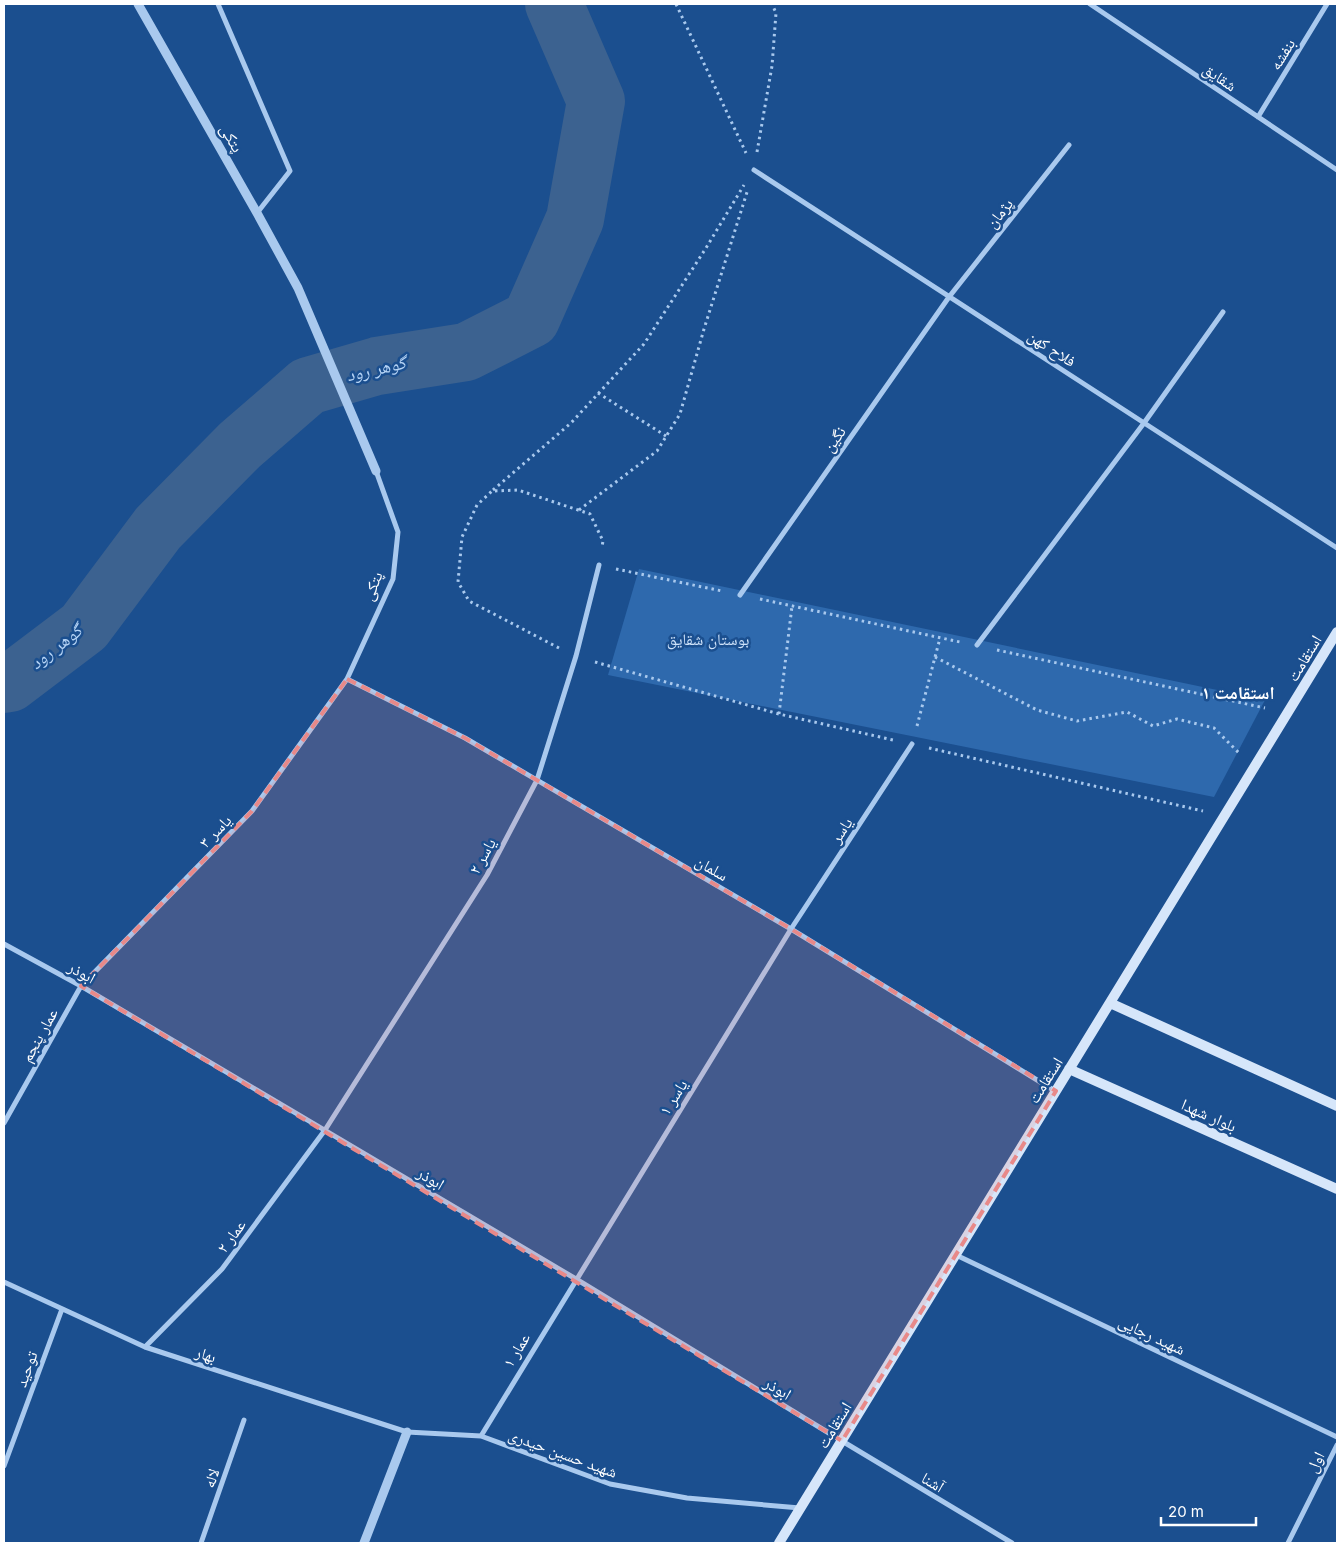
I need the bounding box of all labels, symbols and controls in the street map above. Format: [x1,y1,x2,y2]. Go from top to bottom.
street label: بنفشه [1265,35,1299,73]
street label: شقایق [1199,58,1241,96]
street label: پتکی [215,120,248,157]
street label: پژمان [981,194,1018,233]
street label: فلاح کهن [1024,325,1080,372]
water label: گوهر رود [344,351,411,386]
street label: نگین [818,422,851,456]
street label: پتکی [357,568,388,604]
water label: گوهر رود [26,617,89,673]
park label: بوستان شقایق [667,629,749,650]
street label: استقامت [1282,631,1326,685]
district label: استقامت ۱ [1201,682,1275,703]
street label: یاسر ۳ [195,810,235,852]
street label: یاسر [825,813,857,847]
street label: یاسر ۲ [464,834,500,878]
street label: سلمان [692,851,732,886]
street label: ابوذر [64,956,99,988]
street label: عمار پنجم [16,1004,63,1066]
street label: استقامت [1023,1053,1067,1107]
street label: یاسر ۱ [654,1075,692,1119]
street label: بلوار شهدا [1178,1094,1240,1136]
street label: ابوذر [413,1162,448,1194]
street label: عمار ۲ [212,1215,250,1257]
street label: شهید رجایی [1115,1311,1189,1360]
street label: عمار ۱ [498,1329,534,1371]
street label: بهار [192,1341,219,1367]
street label: توحید [10,1348,42,1390]
street label: ابوذر [760,1372,795,1404]
street label: استقامت [812,1398,856,1452]
street label: شهید حسین حیدری [505,1424,620,1483]
street label: اول [1301,1448,1330,1476]
street label: لاله [198,1466,224,1490]
street label: آشنا [918,1467,949,1497]
scale bar [1161,1494,1256,1526]
text: 20 m [1168,1502,1204,1521]

